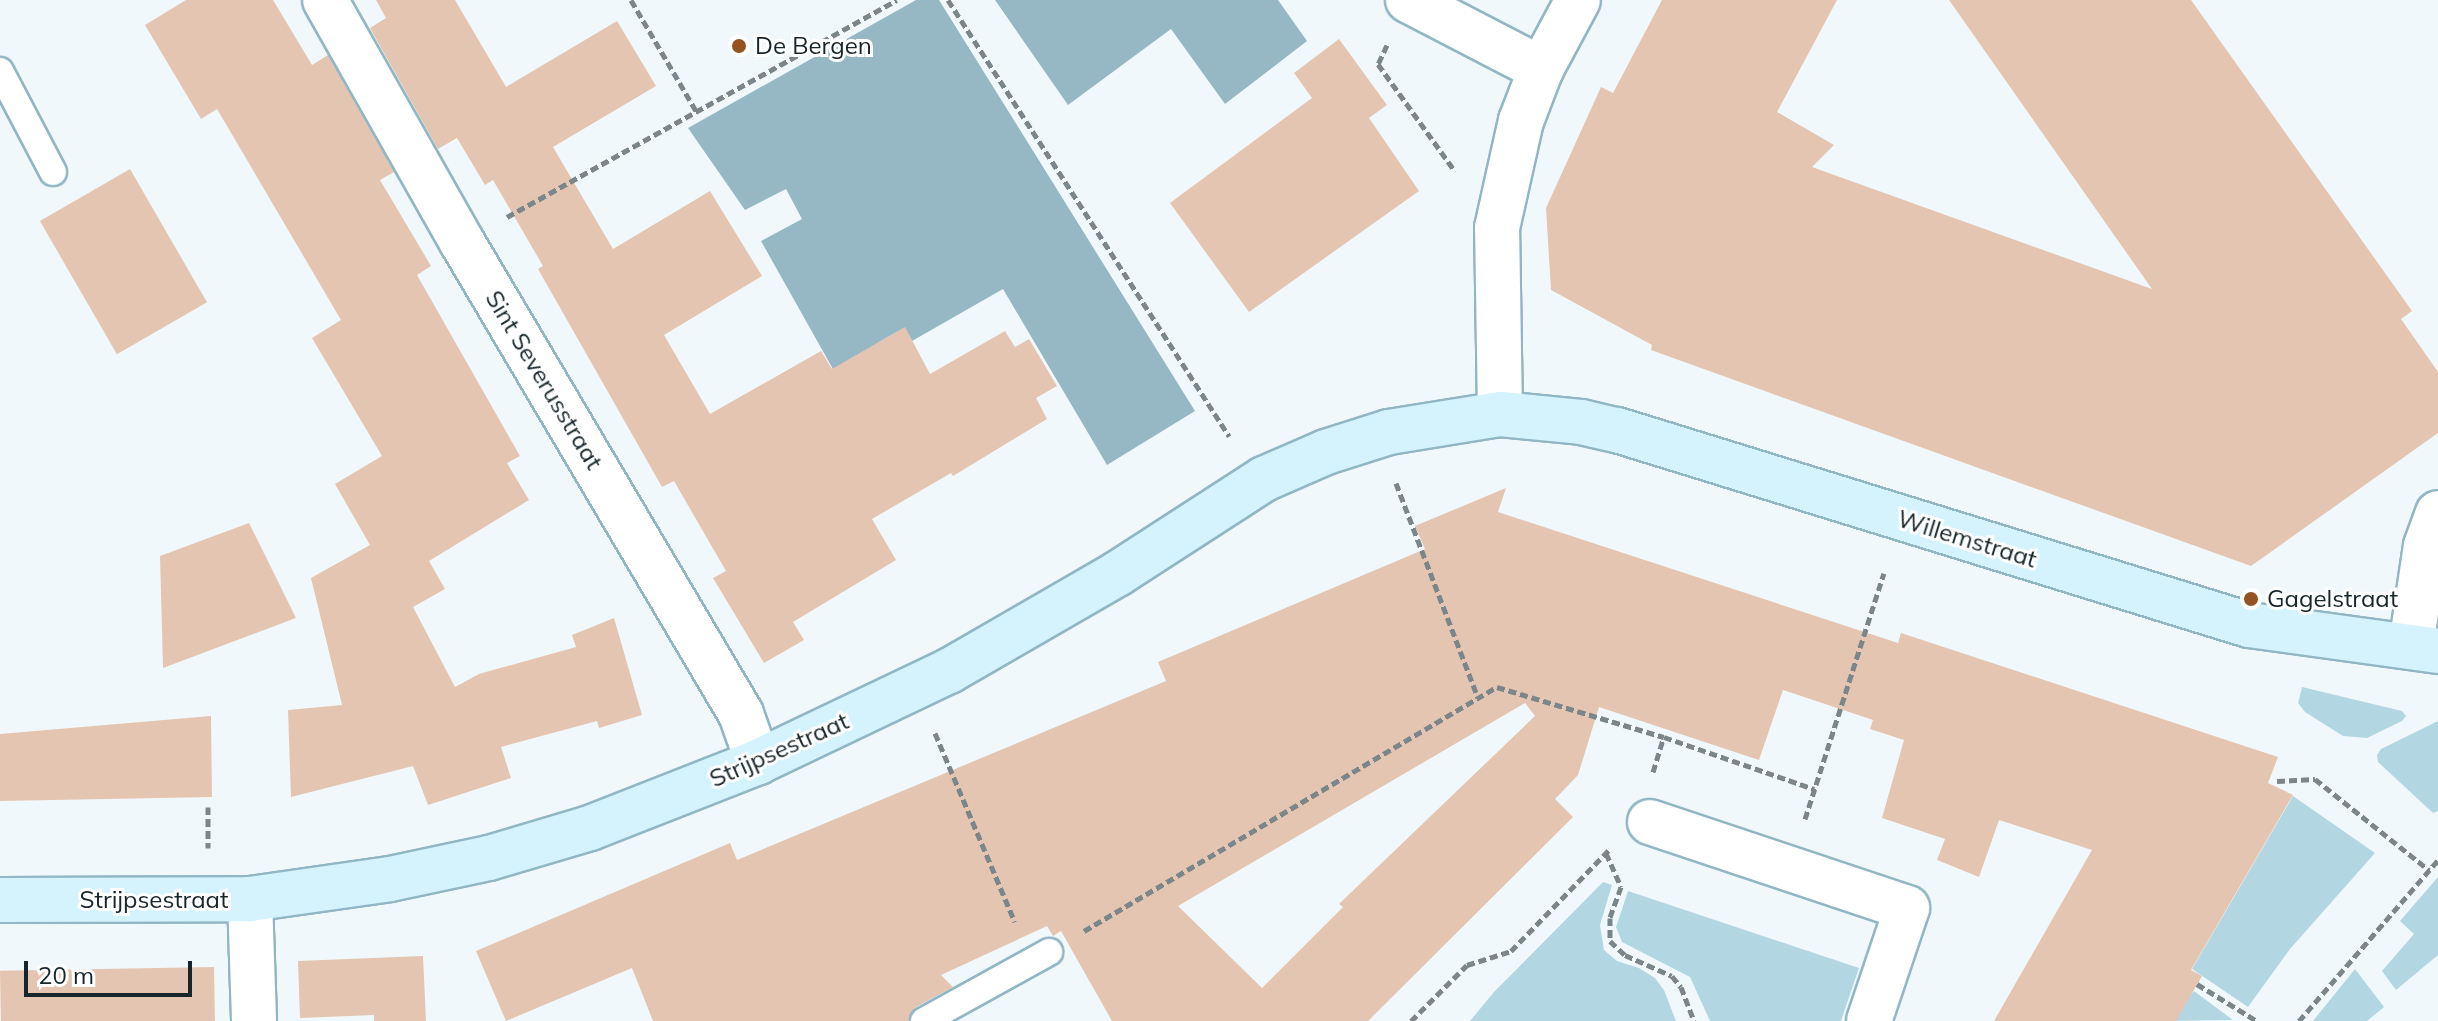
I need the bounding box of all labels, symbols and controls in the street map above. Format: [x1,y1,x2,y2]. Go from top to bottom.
place label: De Bergen [755,32,872,60]
marker: De Bergen [730,37,748,55]
street label: Sint Severusstraat [479,285,609,475]
street label: Willemstraat [1894,504,2040,574]
place label: Gagelstraat [2267,585,2398,613]
marker: Gagelstraat [2242,590,2260,608]
street label: Strijpsestraat [705,707,853,793]
street label: Strijpsestraat [80,886,228,914]
scale bar [28,945,196,995]
text: 20 m [38,960,94,990]

